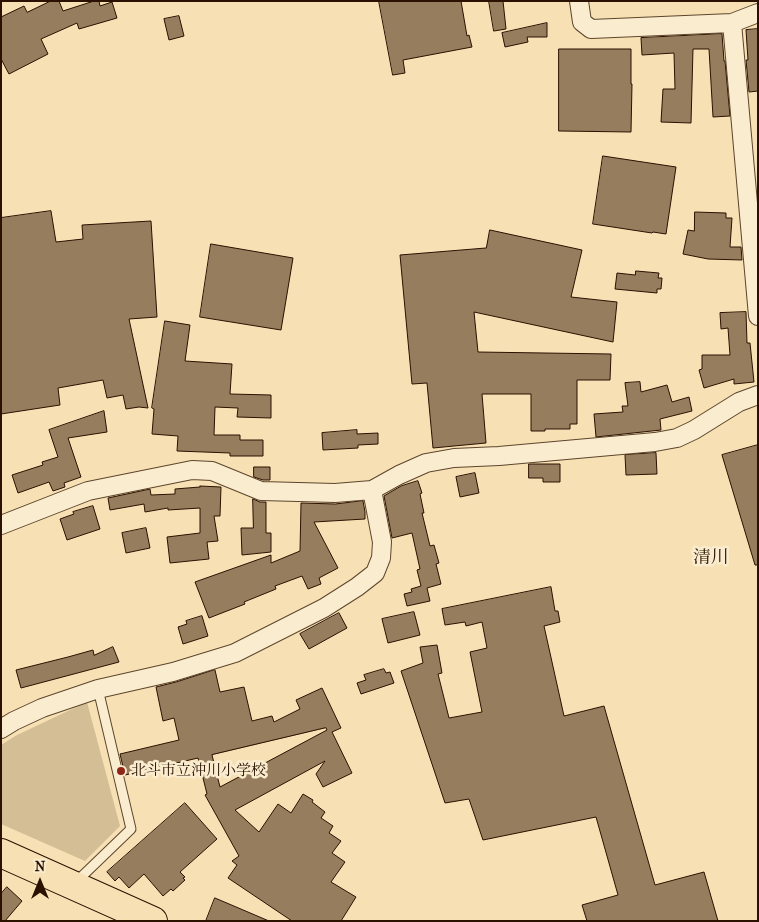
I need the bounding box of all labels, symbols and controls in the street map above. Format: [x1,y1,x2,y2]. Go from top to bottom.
district label: 清川 [693,548,729,570]
place label: 北斗市立沖川小学校 [131,762,266,780]
marker: 北斗市立沖川小学校 [115,765,127,777]
north arrow [15,857,65,907]
text: N [35,858,45,875]

